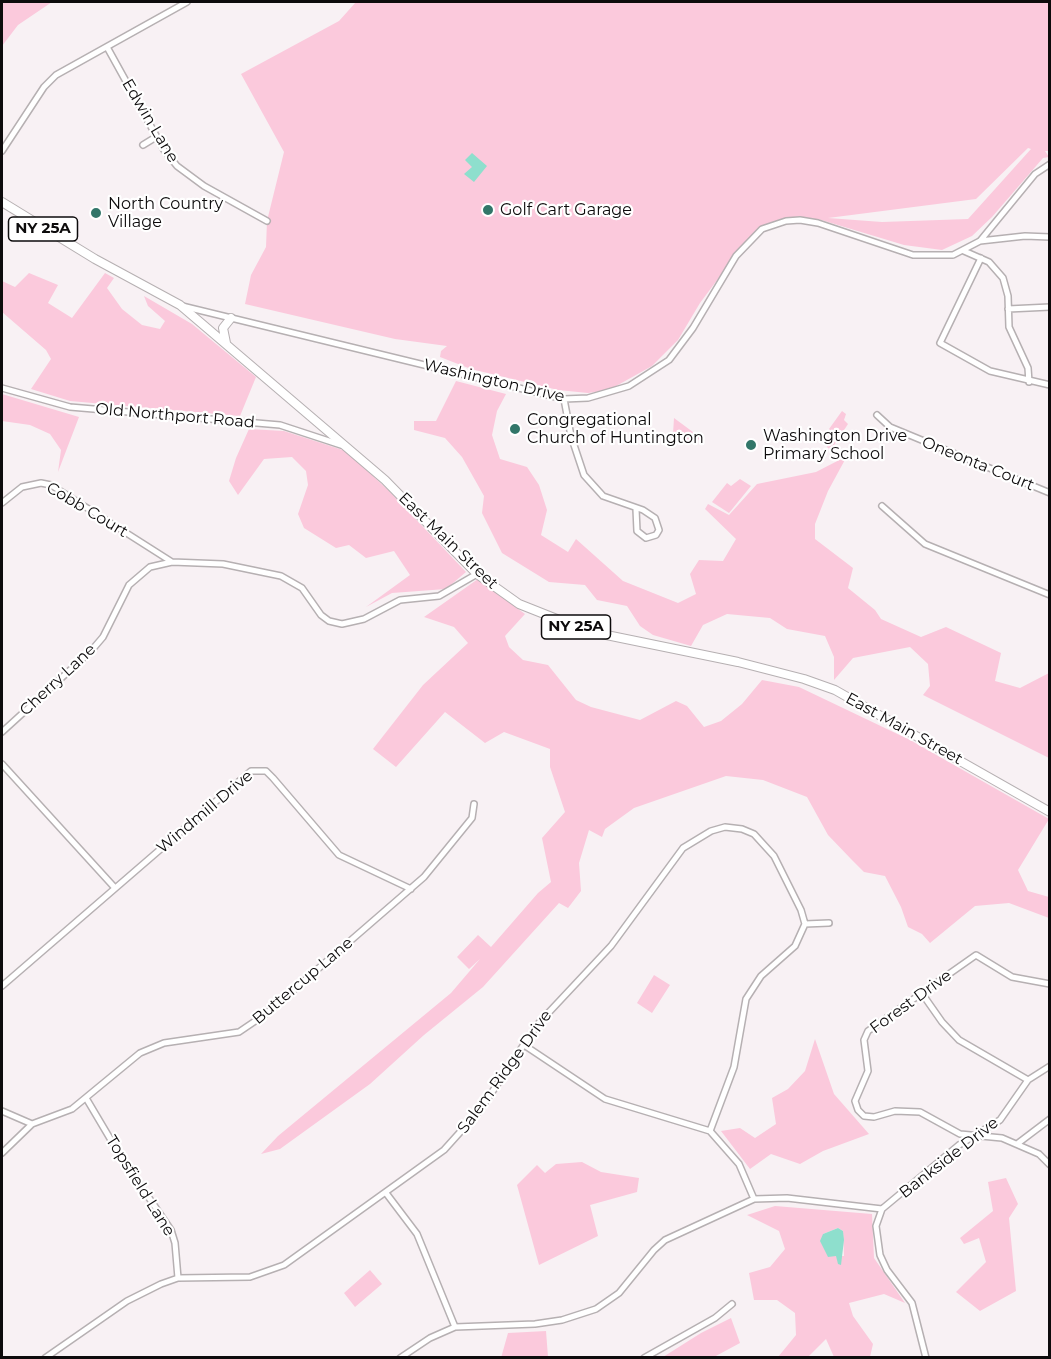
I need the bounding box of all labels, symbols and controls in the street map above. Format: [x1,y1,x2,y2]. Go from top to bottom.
street label: Edwin Lane [118,76,182,166]
place label: North Country Village [108,194,223,232]
place label: Golf Cart Garage [500,200,632,220]
marker: Golf Cart Garage [481,203,495,217]
marker: North Country Village [89,206,103,220]
road number: NY 25A [9,217,78,241]
street label: Washington Drive [422,355,566,407]
street label: Old Northport Road [95,399,255,433]
place label: Congregational Church of Huntington [527,410,704,448]
marker: Congregational Church of Huntington [508,422,522,436]
place label: Washington Drive Primary School [763,426,907,464]
street label: Oneonta Court [919,433,1037,495]
marker: Washington Drive Primary School [744,438,758,452]
street label: Cobb Court [43,478,131,542]
street label: East Main Street [394,489,502,593]
road number: NY 25A [542,615,610,639]
street label: Cherry Lane [16,640,100,720]
street label: East Main Street [842,689,966,769]
street label: Windmill Drive [153,766,257,858]
street label: Buttercup Lane [249,933,357,1029]
street label: Forest Drive [866,966,956,1038]
street label: Salem Ridge Drive [454,1007,556,1137]
street label: Bankside Drive [896,1113,1002,1203]
street label: Topsfield Lane [101,1132,179,1240]

